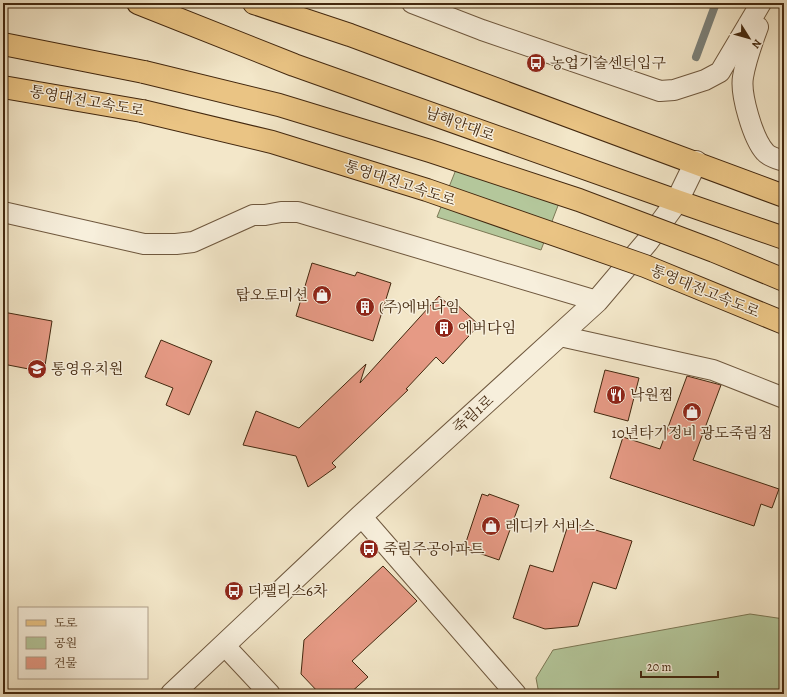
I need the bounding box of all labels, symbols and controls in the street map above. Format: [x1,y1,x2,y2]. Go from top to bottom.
north arrow [729,18,769,58]
text: N [748,36,765,51]
bus stop icon: 농업기술센터입구 [525,52,547,74]
place label: 농업기술센터입구 [550,53,666,73]
street label: 통영대전고속도로 [28,81,146,121]
street label: 남해안대로 [423,102,498,146]
street label: 통영대전고속도로 [342,156,459,211]
street label: 통영대전고속도로 [648,260,763,322]
shop icon: 탑오토미션 [311,284,333,306]
place label: 탑오토미션 [236,285,308,305]
building icon: (주)에버다임 [354,296,376,318]
place label: (주)에버다임 [379,297,460,317]
building icon: 에버다임 [433,317,455,339]
place label: 에버다임 [458,318,516,338]
school or university icon: 통영유치원 [26,358,48,380]
place label: 통영유치원 [51,359,123,379]
restaurant icon: 낙원찜 [605,384,627,406]
place label: 낙원찜 [630,385,673,405]
street label: 죽림1로 [448,390,498,438]
shop icon: 10년타기정비 광도죽림점 [681,401,703,423]
place label: 10년타기정비 광도죽림점 [612,423,773,443]
shop icon: 레디카 서비스 [480,515,502,537]
place label: 레디카 서비스 [505,516,595,536]
bus stop icon: 죽림주공아파트 [358,538,380,560]
place label: 죽림주공아파트 [383,539,485,559]
bus stop icon: 더팰리스6차 [223,580,245,602]
place label: 더팰리스6차 [248,581,328,601]
legend [18,607,148,679]
text: 도로 [54,615,78,631]
text: 공원 [54,635,77,651]
scale bar [641,653,718,679]
text: 건물 [54,655,78,671]
text: 20 m [647,659,671,675]

